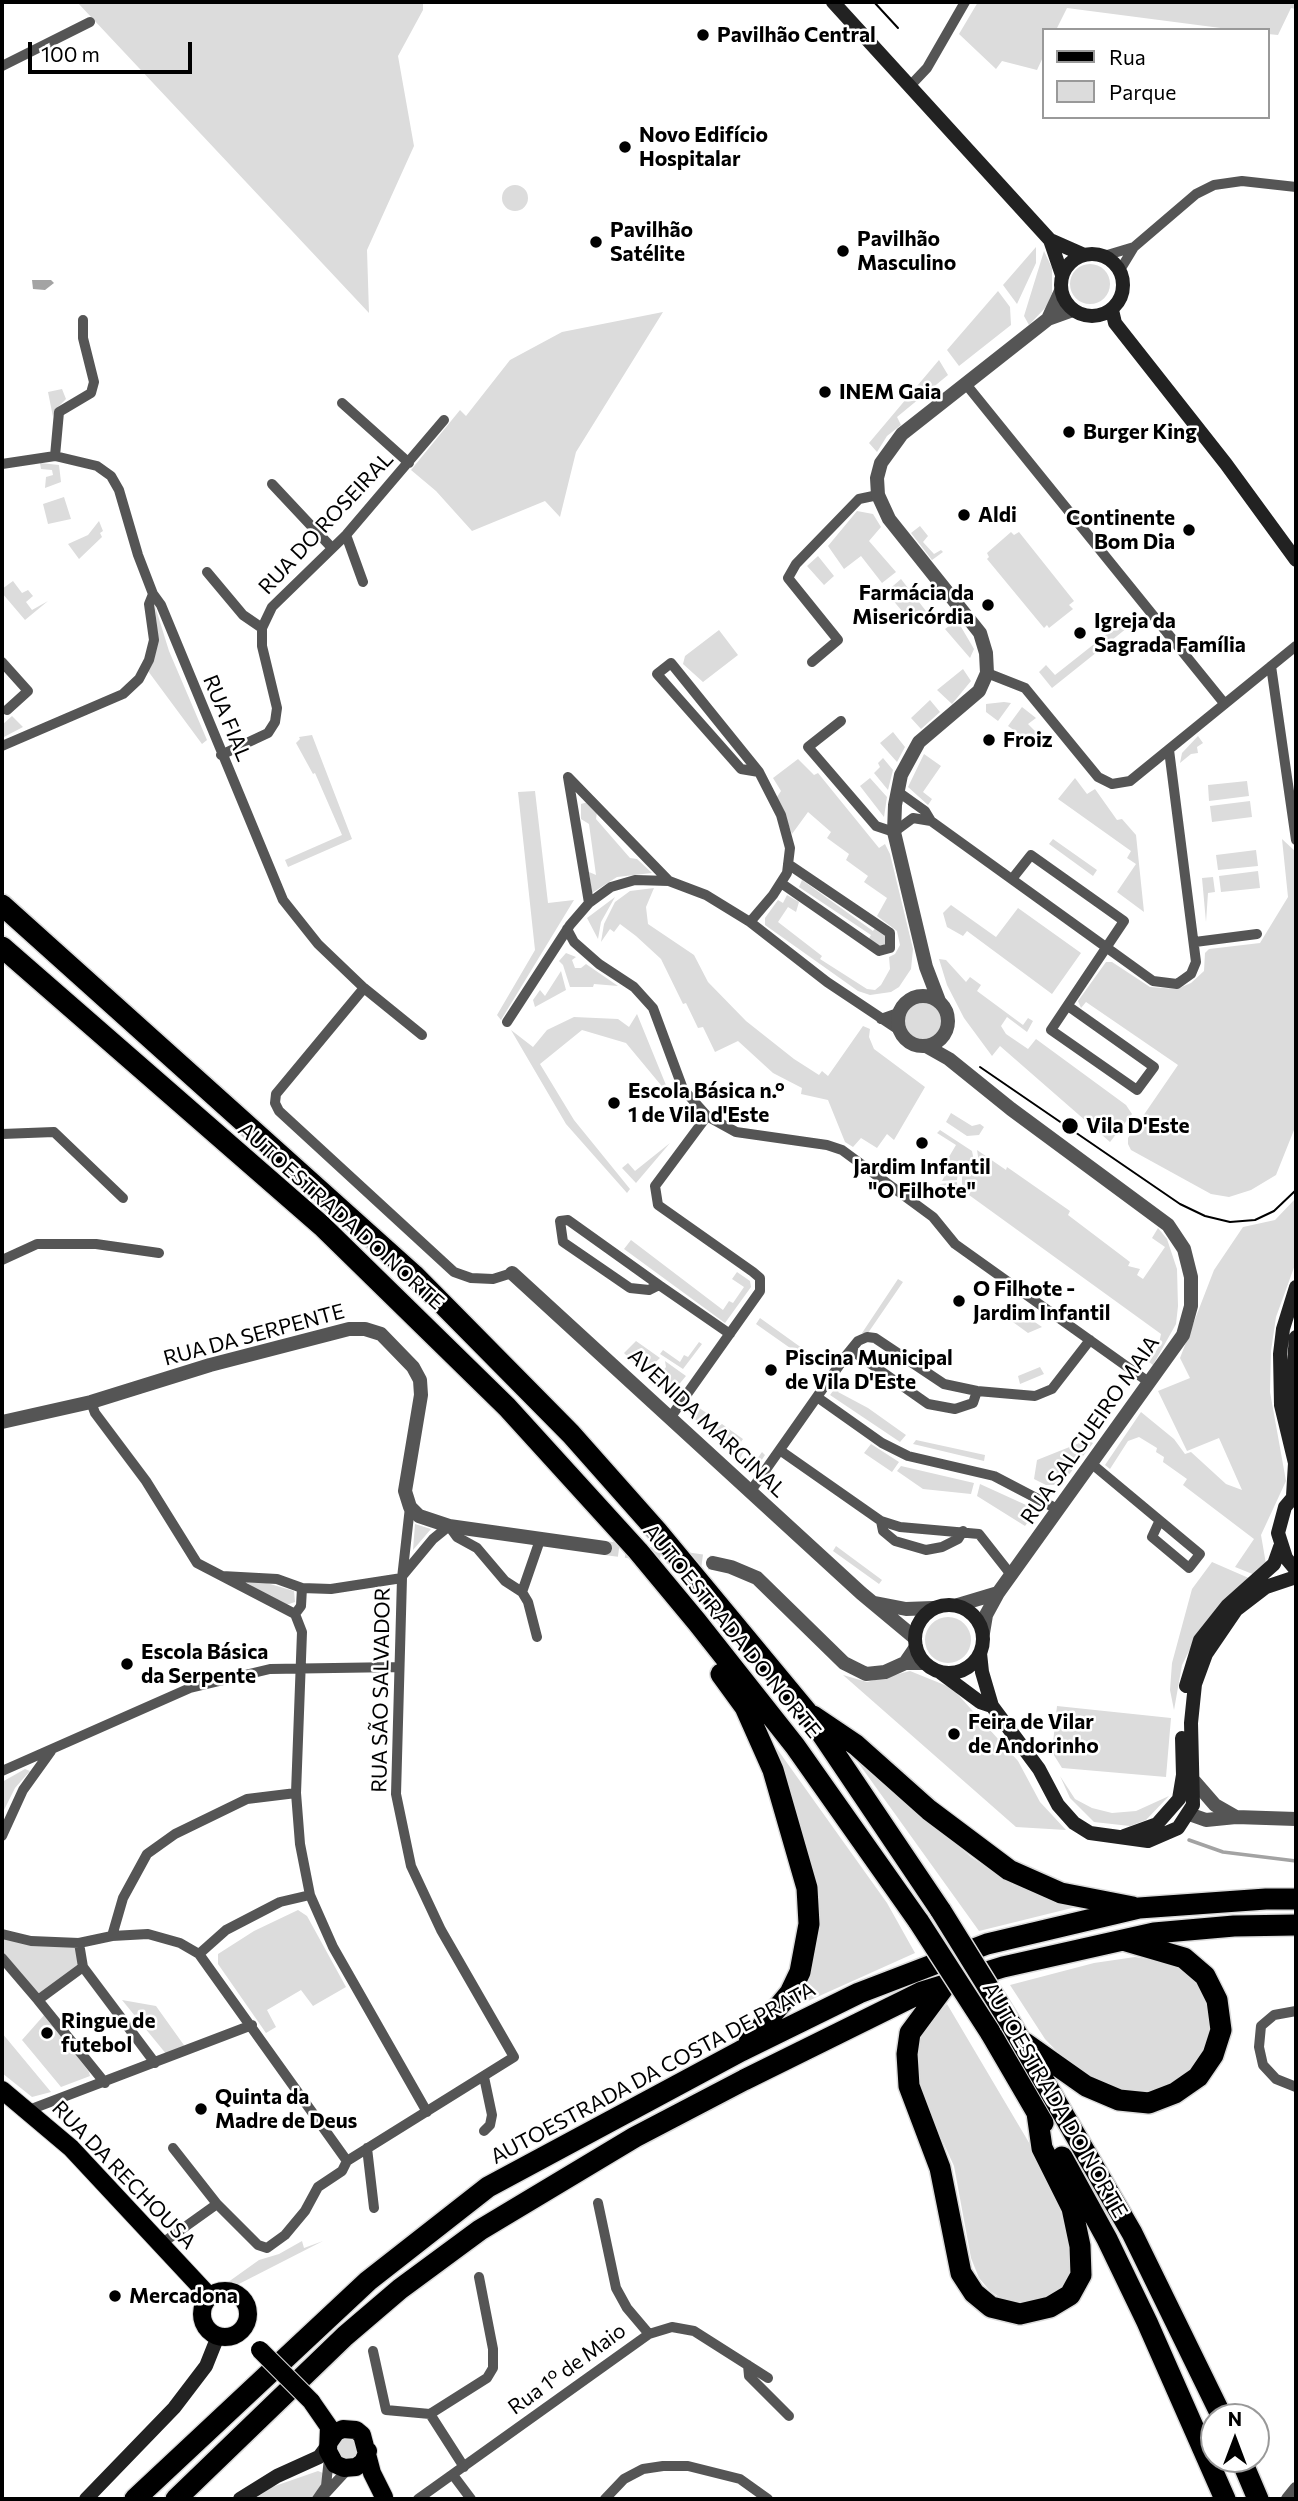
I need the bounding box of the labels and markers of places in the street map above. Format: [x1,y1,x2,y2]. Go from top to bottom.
place label: Pavilhão Central [717,22,876,48]
marker: Pavilhão Central [695,27,711,43]
place label: Novo Edifício Hospitalar [639,122,768,172]
marker: Novo Edifício Hospitalar [617,139,633,155]
place label: Pavilhão Satélite [610,217,693,267]
place label: Pavilhão Masculino [857,226,956,276]
marker: Pavilhão Satélite [588,234,604,250]
marker: Pavilhão Masculino [835,243,851,259]
place label: INEM Gaia [839,379,941,405]
marker: INEM Gaia [817,384,833,400]
place label: Burger King [1083,419,1197,445]
marker: Burger King [1061,424,1077,440]
place label: Aldi [978,502,1017,528]
place label: Continente Bom Dia [1066,505,1175,555]
marker: Aldi [956,507,972,523]
marker: Continente Bom Dia [1181,522,1197,538]
place label: Farmácia da Misericórdia [852,580,974,630]
marker: Farmácia da Misericórdia [980,597,996,613]
place label: Igreja da Sagrada Família [1094,608,1246,658]
marker: Igreja da Sagrada Família [1072,625,1088,641]
place label: Froiz [1003,727,1053,753]
marker: Froiz [981,732,997,748]
place label: Escola Básica n.º 1 de Vila d'Este [628,1078,785,1128]
marker: Escola Básica n.º 1 de Vila d'Este [606,1095,622,1111]
place label: Vila D'Este [1086,1113,1190,1139]
marker: Vila D'Este [1060,1116,1080,1136]
marker: Jardim Infantil "O Filhote" [914,1135,930,1151]
place label: Jardim Infantil "O Filhote" [853,1154,991,1204]
place label: O Filhote - Jardim Infantil [973,1276,1110,1326]
marker: O Filhote - Jardim Infantil [951,1293,967,1309]
place label: Piscina Municipal de Vila D'Este [785,1345,953,1395]
marker: Piscina Municipal de Vila D'Este [763,1362,779,1378]
place label: Escola Básica da Serpente [141,1639,268,1689]
marker: Escola Básica da Serpente [119,1656,135,1672]
place label: Feira de Vilar de Andorinho [968,1709,1099,1759]
marker: Feira de Vilar de Andorinho [946,1726,962,1742]
place label: Ringue de futebol [61,2008,155,2058]
marker: Ringue de futebol [39,2025,55,2041]
place label: Quinta da Madre de Deus [215,2084,357,2134]
marker: Quinta da Madre de Deus [193,2101,209,2117]
place label: Mercadona [129,2283,238,2309]
marker: Mercadona [107,2288,123,2304]

